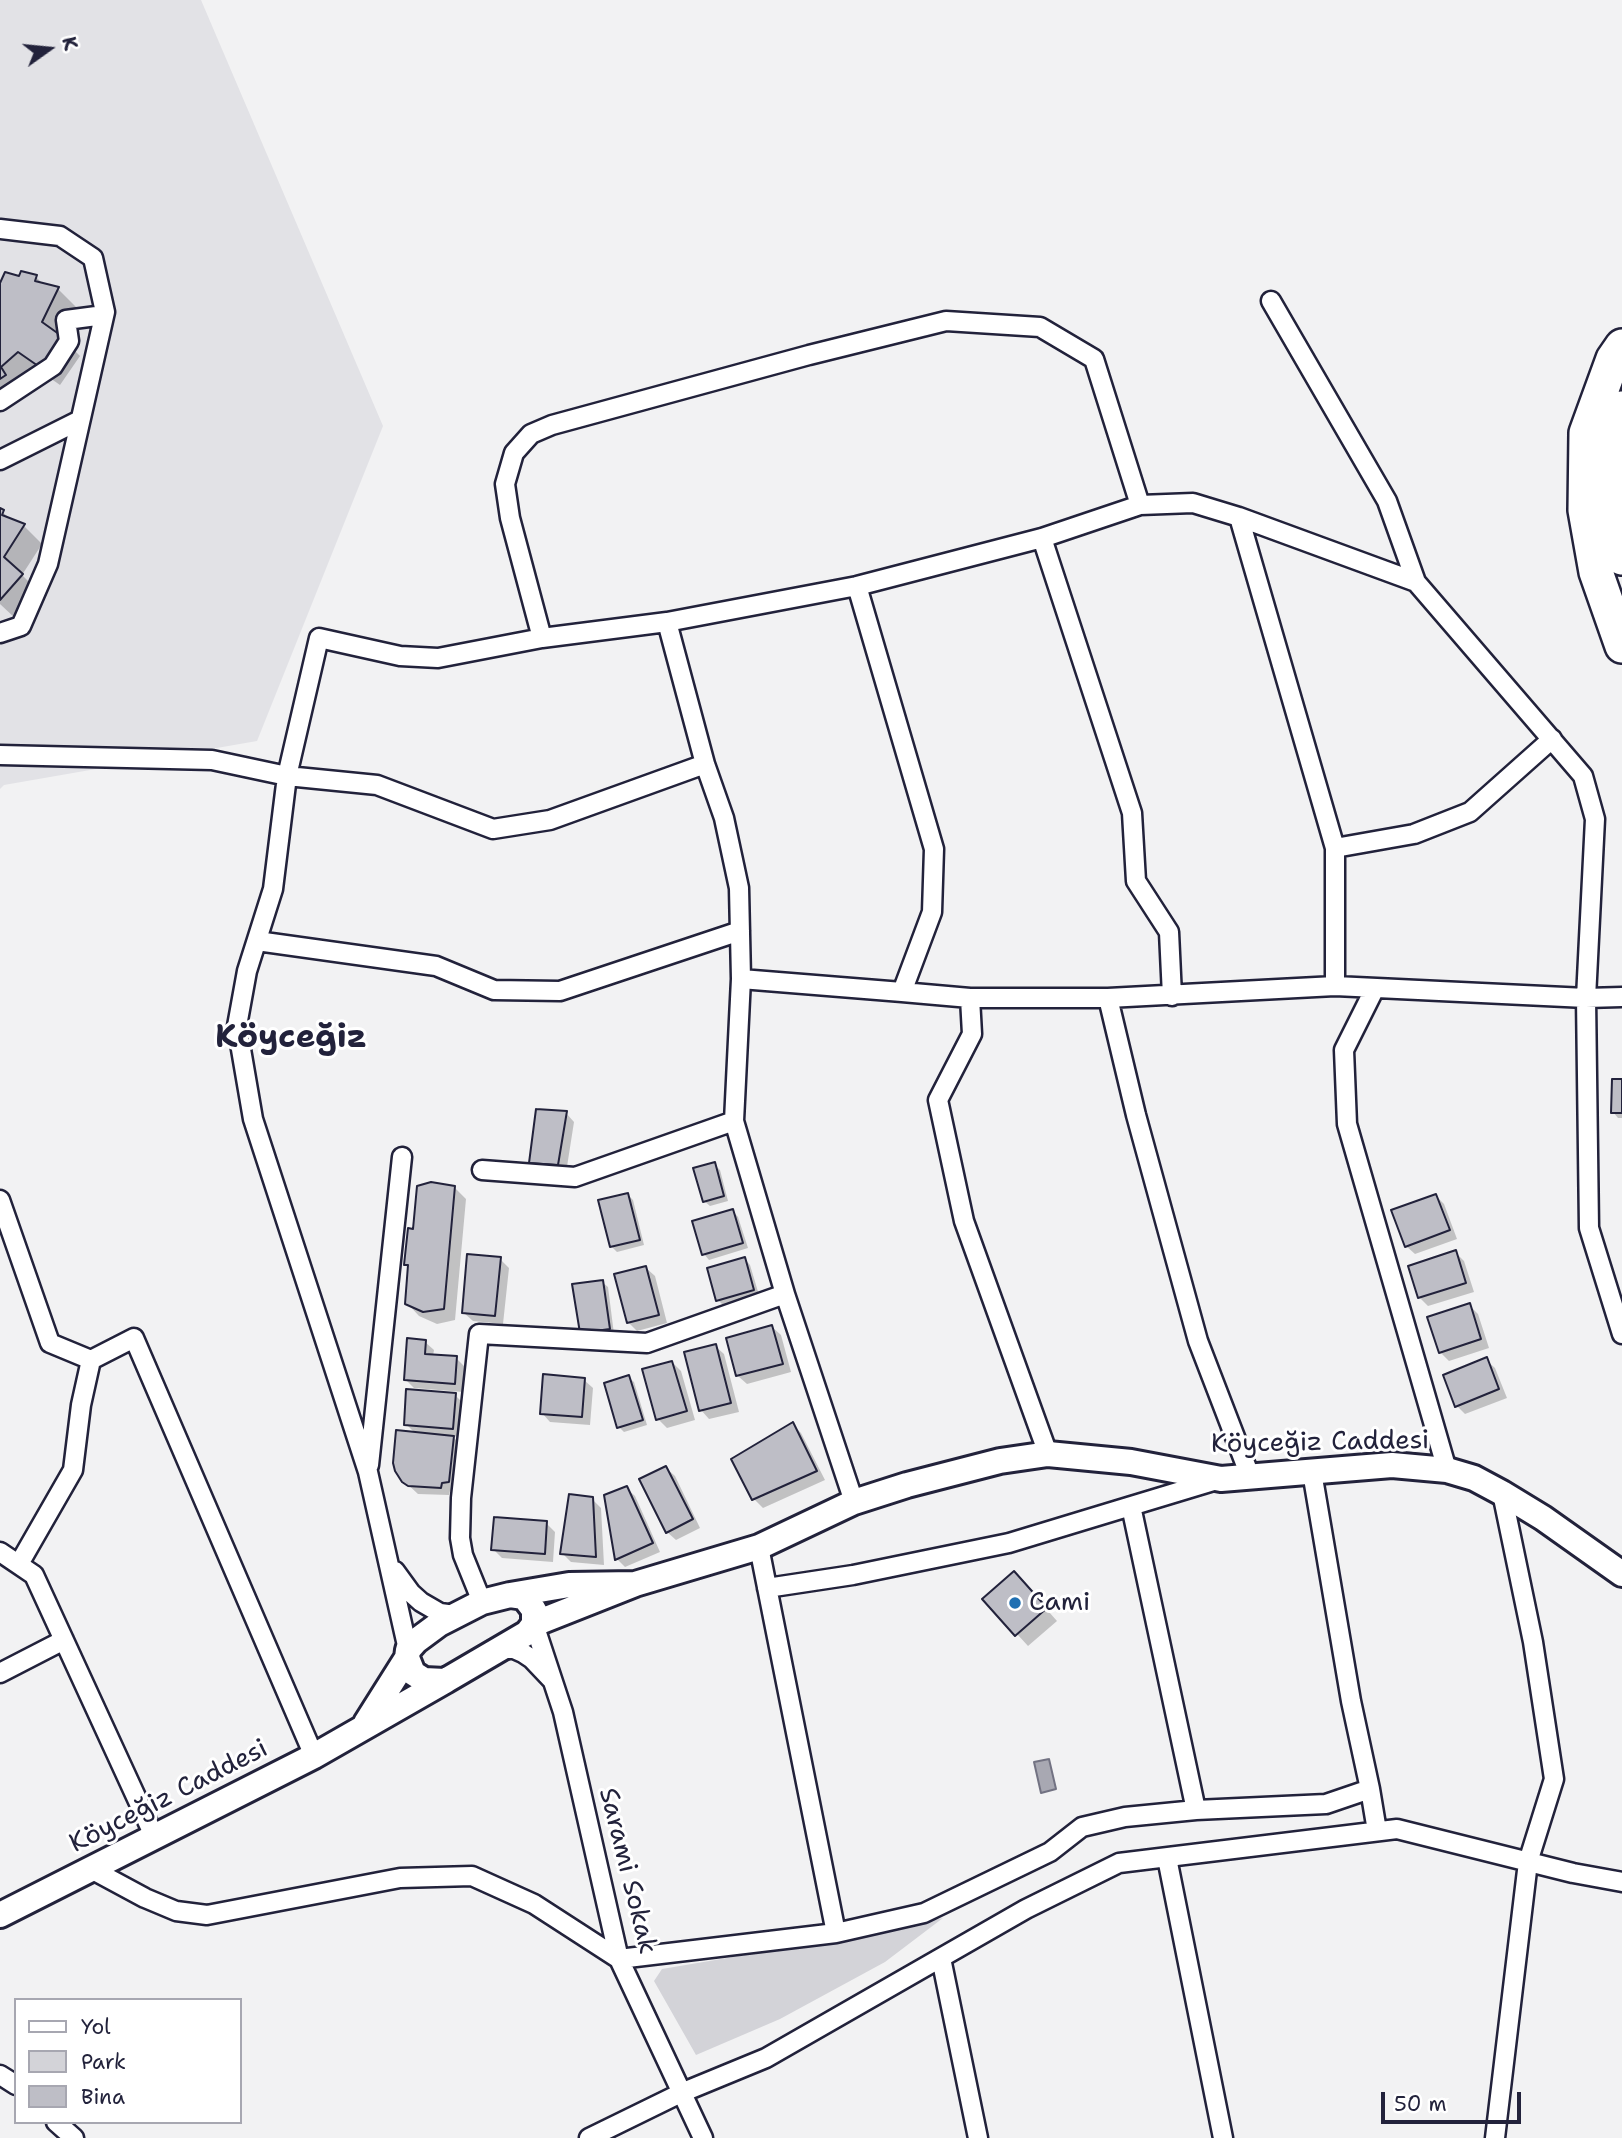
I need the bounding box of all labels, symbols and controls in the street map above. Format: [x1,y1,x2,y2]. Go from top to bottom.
north arrow [14,14,84,84]
text: K [56,34,84,53]
district label: Köyceğiz [215,1018,367,1058]
street label: Köyceğiz Caddesi [1211,1425,1429,1461]
place label: Cami [1029,1587,1090,1619]
marker: Cami [1007,1595,1023,1611]
street label: Köyceğiz Caddesi [65,1734,273,1860]
street label: Sarami Sokak [591,1785,663,1957]
legend [14,1998,242,2124]
text: Yol [81,2013,111,2041]
text: Park [81,2048,126,2076]
scale bar [1384,2078,1524,2122]
text: Bina [81,2083,125,2111]
text: 50 m [1394,2090,1447,2118]

